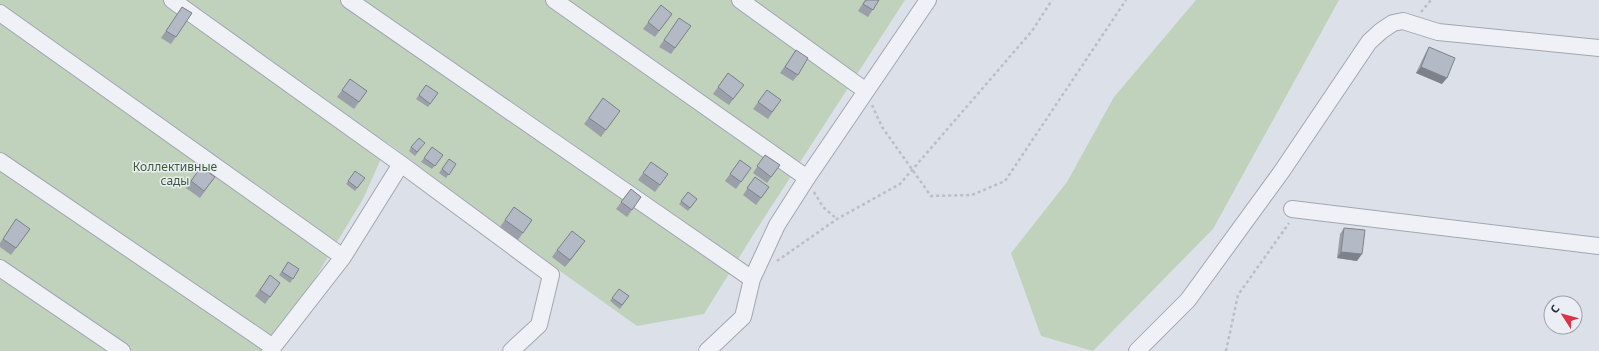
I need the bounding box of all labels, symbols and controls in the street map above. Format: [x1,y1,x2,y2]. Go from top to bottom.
park label: Коллективные сады [133,158,218,189]
north arrow [1543,295,1583,335]
text: С [1546,302,1563,316]

